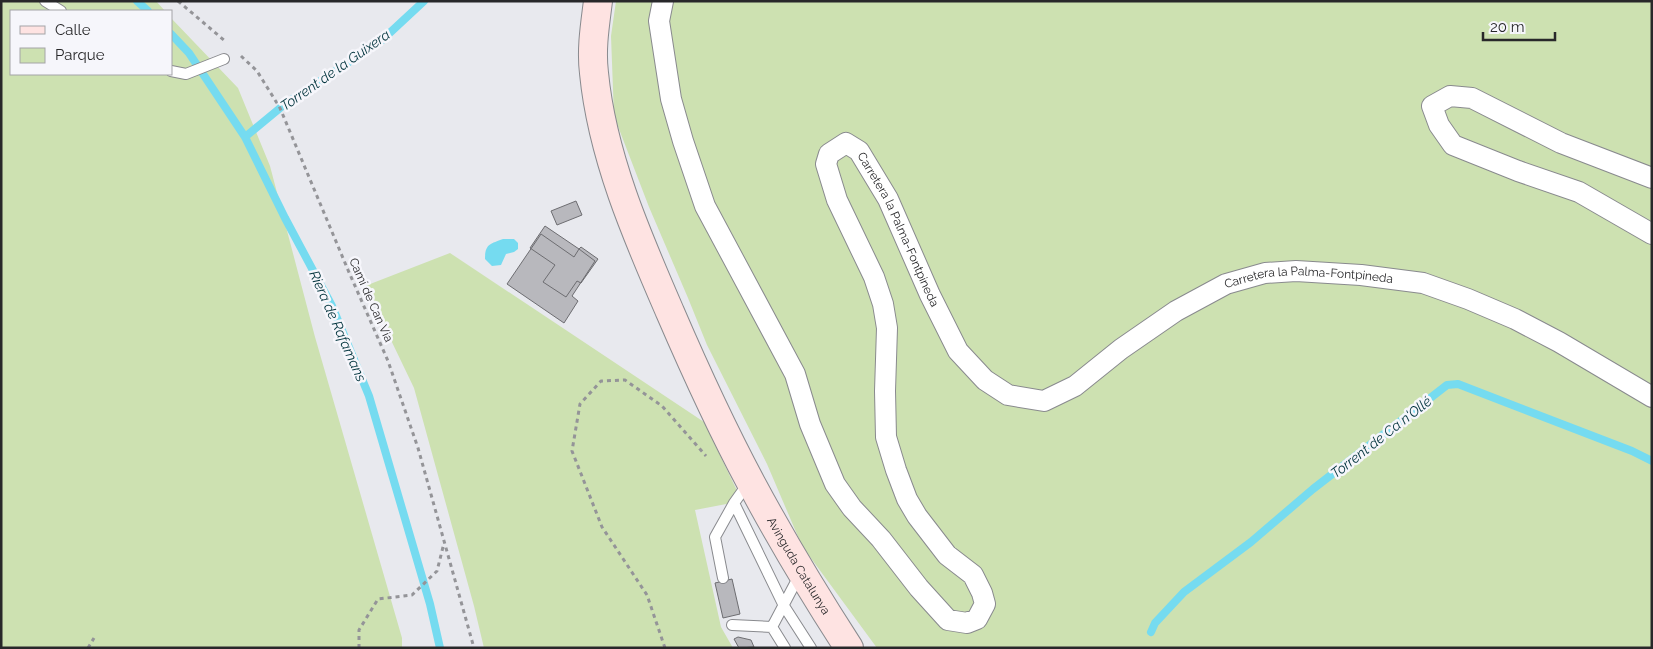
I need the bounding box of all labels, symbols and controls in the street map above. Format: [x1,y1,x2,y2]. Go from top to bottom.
legend [10,10,172,75]
scale bar [1483,10,1556,42]
text: 20 m [1490,18,1525,36]
text: Calle [55,21,91,39]
water label: Torrent de la Guixera [277,26,393,114]
text: Parque [55,46,105,64]
street label: Carretera la Palma-Fontpineda [854,150,942,309]
street label: Camí de Can Via [346,256,396,344]
street label: Carretera la Palma-Fontpineda [1223,264,1394,291]
water label: Riera de Rafamans [306,268,370,384]
water label: Torrent de Ca n'Ollé [1328,393,1435,481]
street label: Avinguda Catalunya [764,515,833,617]

